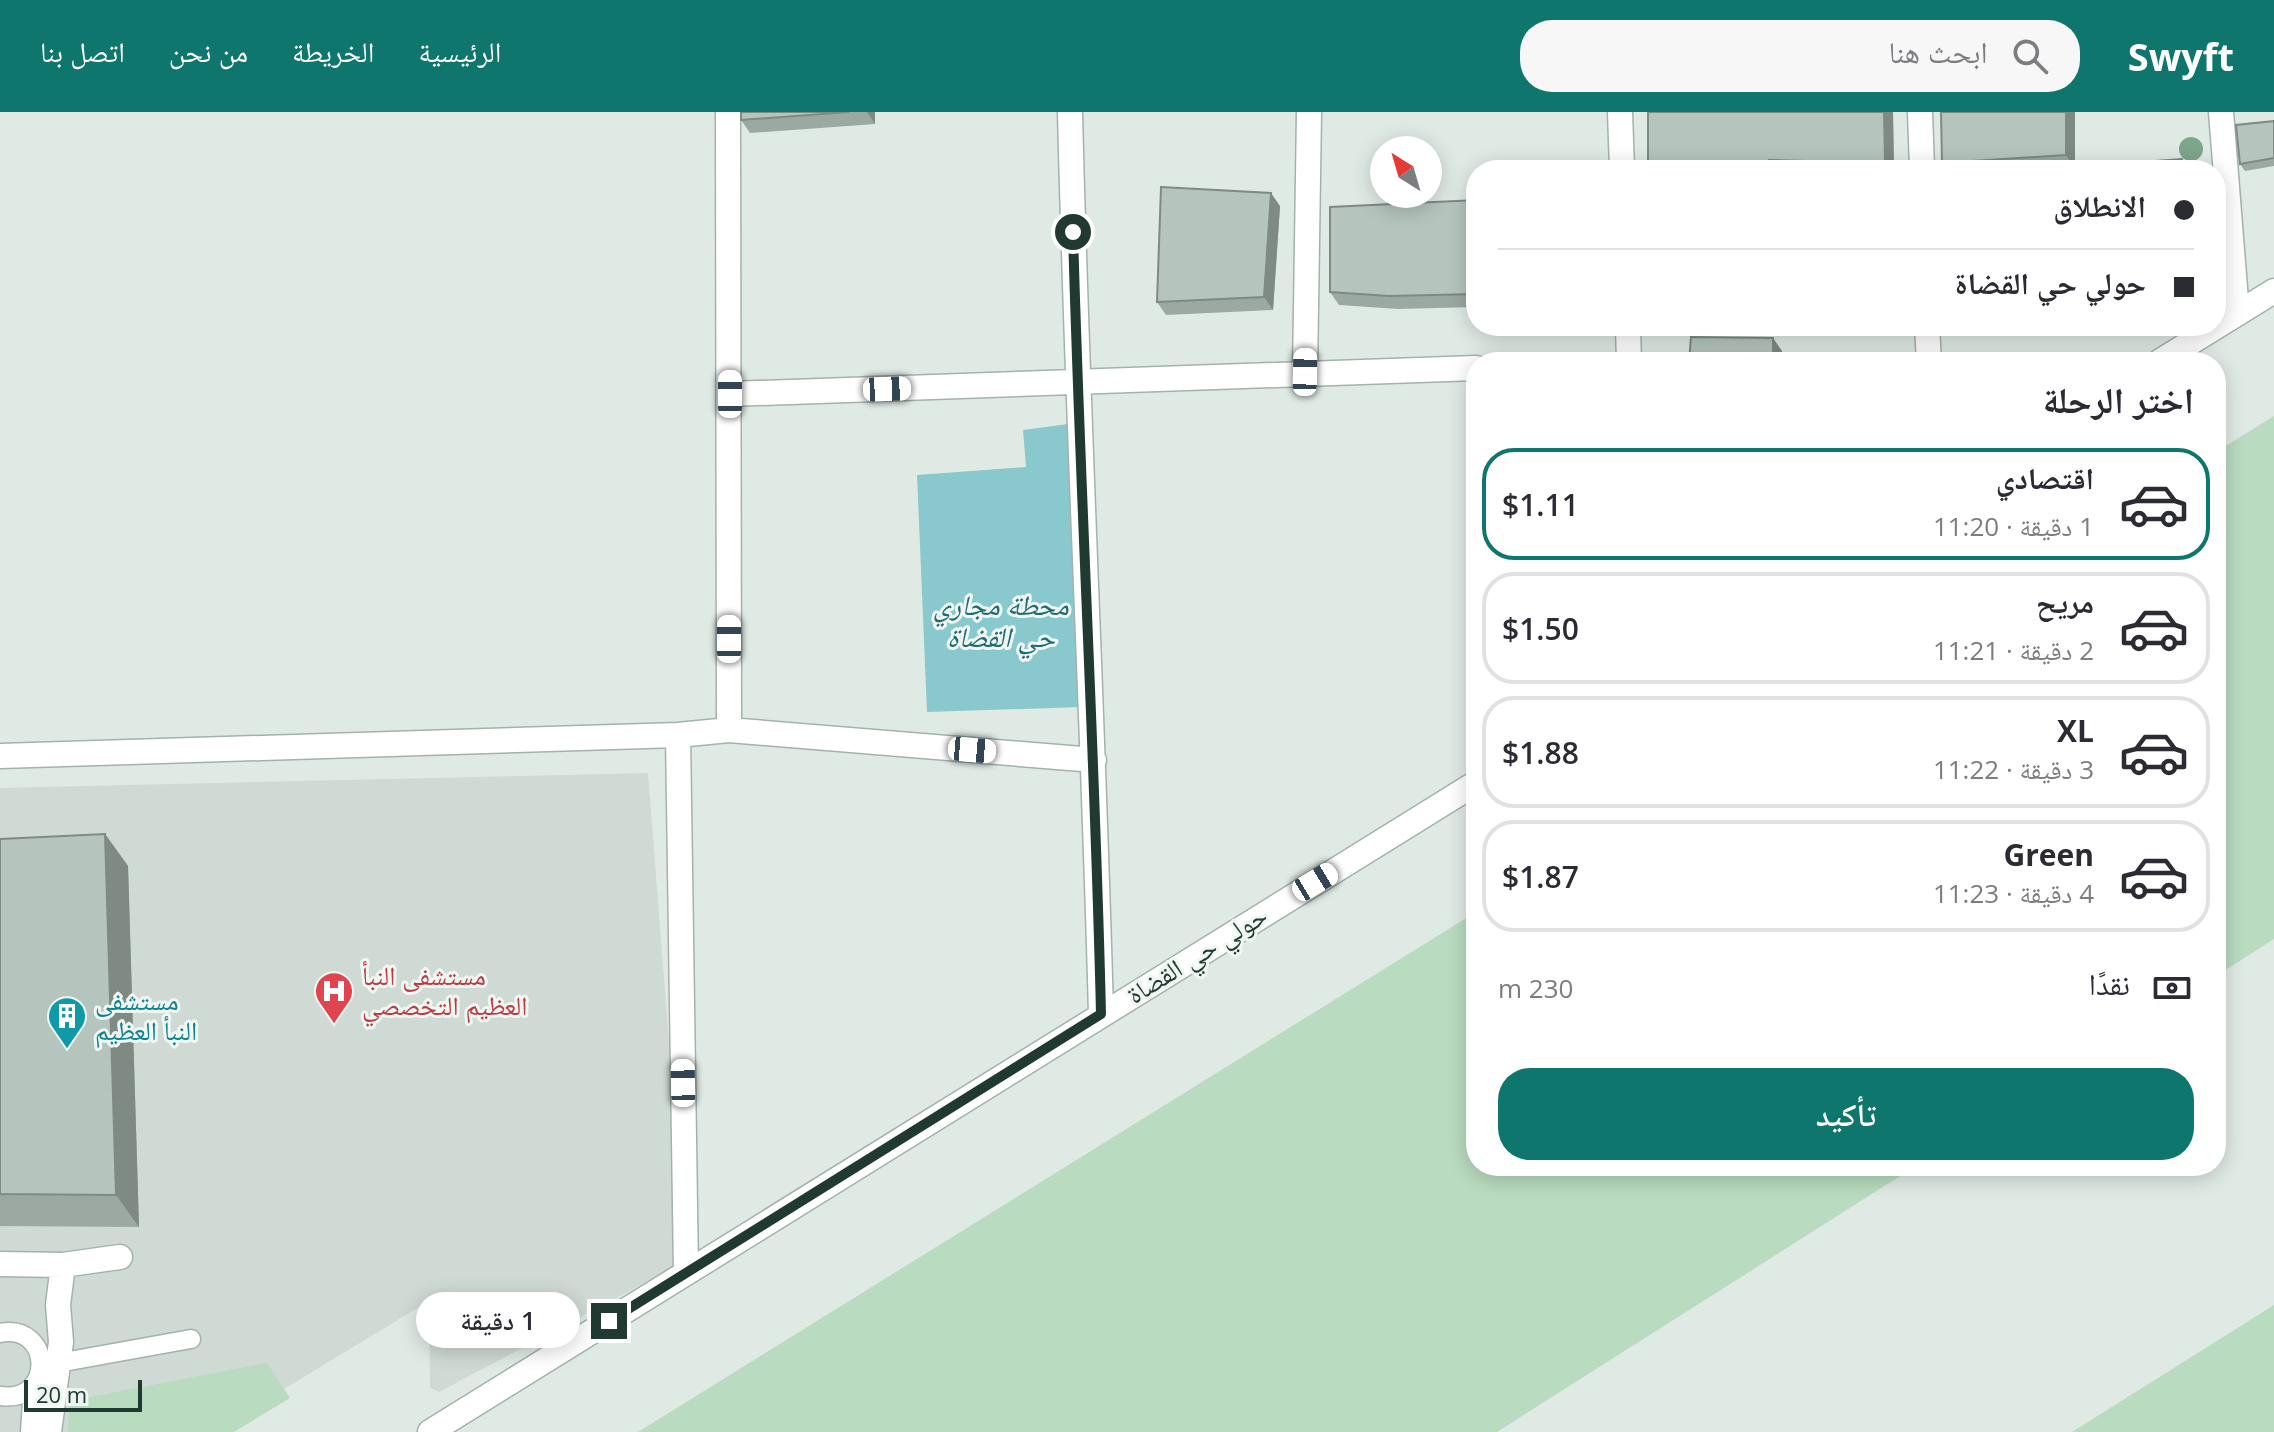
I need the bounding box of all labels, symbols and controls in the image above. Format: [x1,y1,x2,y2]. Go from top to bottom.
search box [1520,20,2080,92]
text: Swyft [2128,30,2234,82]
text: ابحث هنا [1888,31,1988,72]
text: اتصل بنا [40,32,125,70]
text: من نحن [169,32,248,70]
text: الخريطة [292,32,374,70]
text: الرئيسية [418,32,501,70]
icon: search [2008,34,2052,78]
north arrow [1370,136,1442,208]
map controls [1370,136,1442,208]
text: الانطلاق [2053,185,2146,226]
route start [1055,214,1091,250]
text: حولي حي القضاة [1955,262,2146,303]
car [1293,348,1317,396]
car [718,370,742,418]
text: اختر الرحلة [2043,375,2194,424]
car [863,376,911,402]
text: اقتصادي [1996,457,2094,498]
icon: car [2118,468,2190,540]
text: $1.11 [1502,484,1579,525]
text: 1 دقيقة · 11:20 [1933,508,2094,544]
text: مريح [2036,581,2094,622]
water label: محطة مجاري حي القضاة [933,585,1069,660]
icon: car [2118,592,2190,664]
text: $1.50 [1502,608,1579,649]
car [717,615,741,663]
text: 2 دقيقة · 11:21 [1933,632,2094,668]
text: XL [2057,710,2094,751]
icon: car [2118,716,2190,788]
text: $1.88 [1502,732,1579,773]
car [947,736,997,764]
text: 3 دقيقة · 11:22 [1933,751,2094,787]
text: Green [2003,834,2094,875]
icon: car [2118,840,2190,912]
text: $1.87 [1502,856,1579,897]
car [1288,859,1342,905]
text: 4 دقيقة · 11:23 [1933,875,2094,911]
street label: حولي حي القضاة [1119,897,1275,1015]
place label: مستشفى النبأ العظيم التخصصي [362,957,527,1027]
text: نقدًا [2089,963,2130,1004]
icon: cash [2150,966,2194,1010]
hospital icon: مستشفى النبأ العظيم التخصصي [313,970,355,1025]
text: 230 m [1498,970,1573,1006]
place label: مستشفى النبأ العظيم [95,982,197,1048]
building icon: مستشفى النبأ العظيم [46,995,88,1050]
car [671,1059,695,1107]
button: تأكيد [1498,1068,2194,1160]
callout: 1 دقيقة [417,1293,581,1349]
text: 1 دقيقة [460,1302,536,1338]
route end [591,1303,627,1339]
scale bar [24,1376,142,1412]
text: 20 m [36,1379,87,1409]

